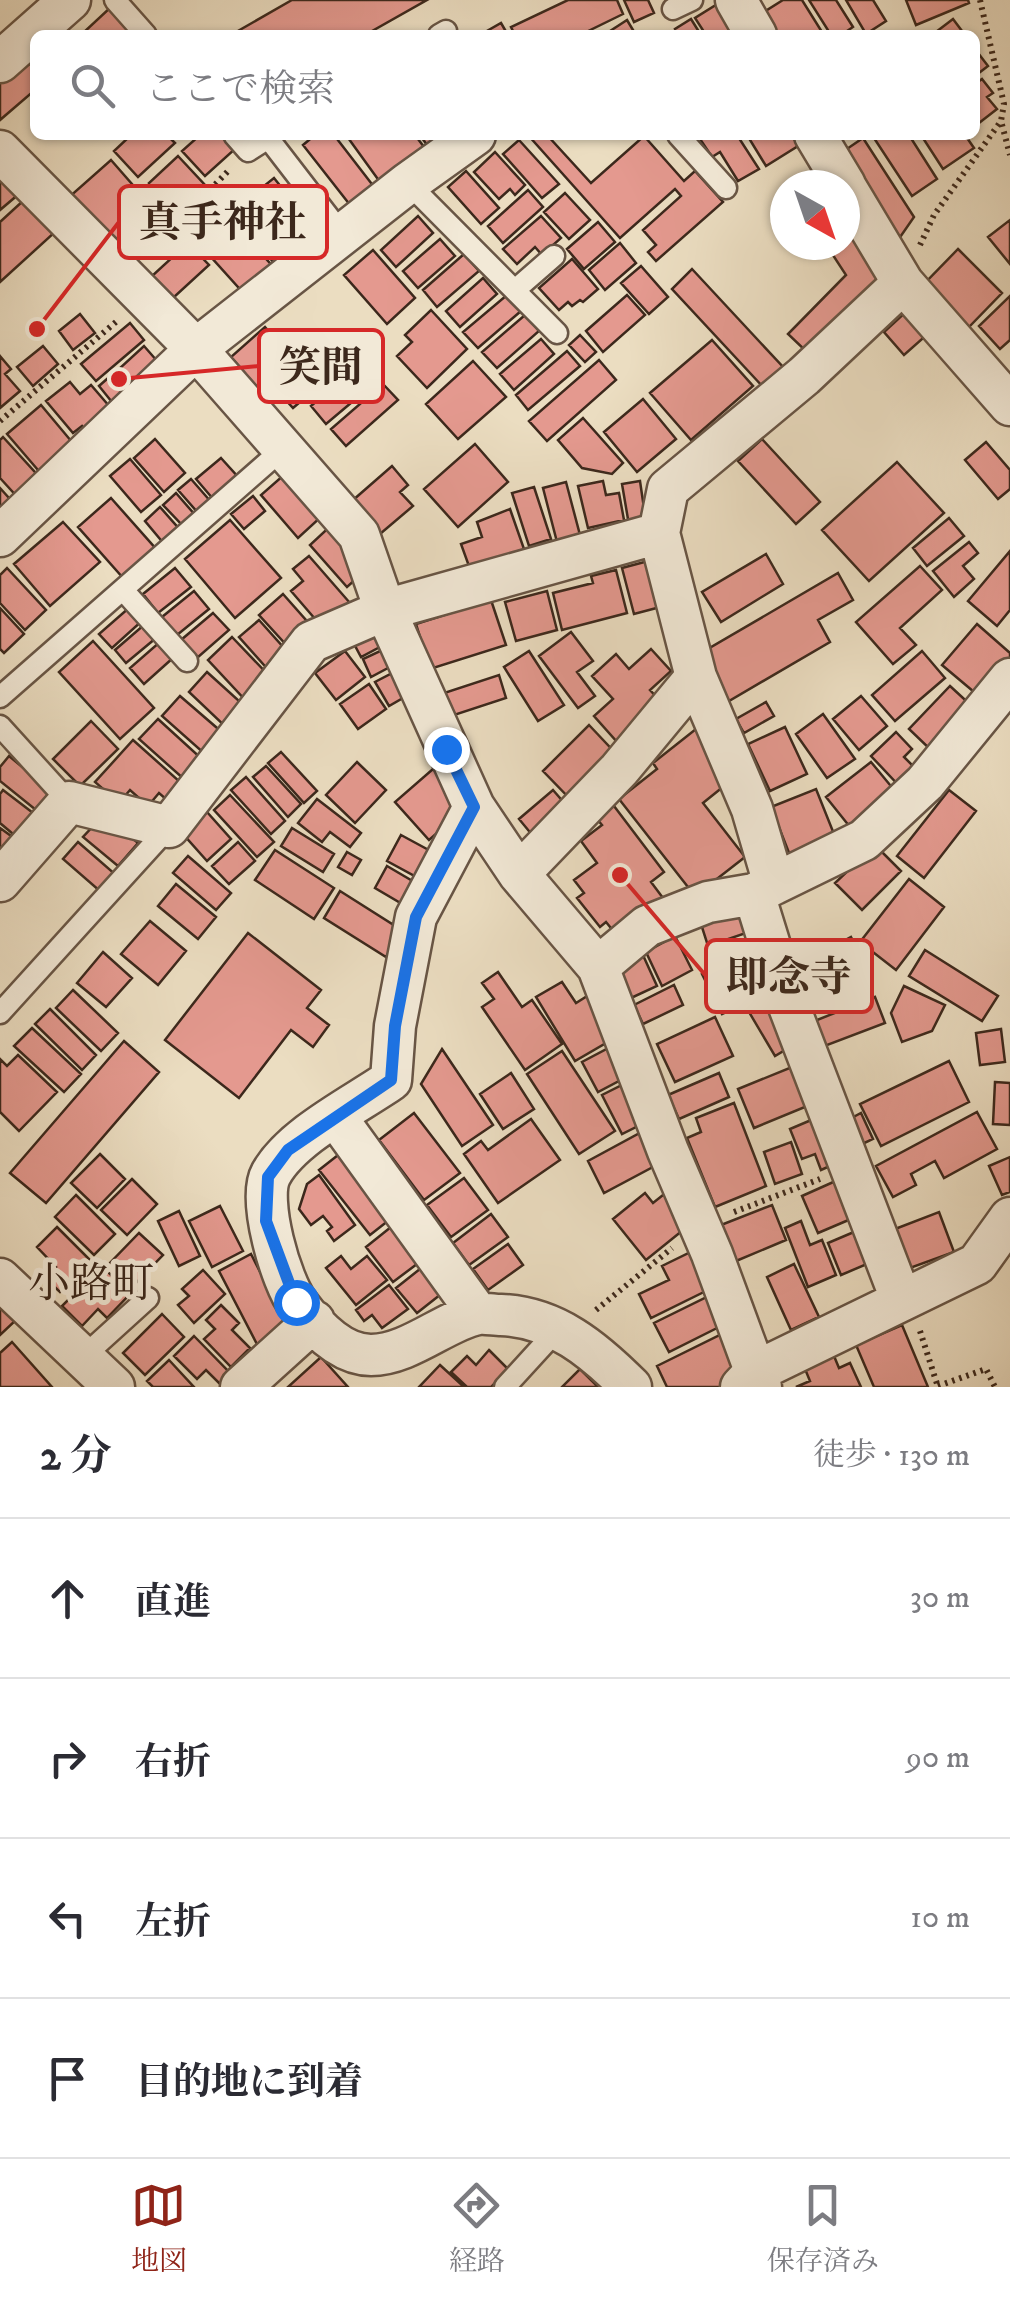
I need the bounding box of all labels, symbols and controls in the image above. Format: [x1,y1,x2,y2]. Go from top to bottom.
search box [30,30,980,140]
icon: search [65,58,120,113]
text: ここで検索 [145,66,335,114]
north arrow [770,170,860,260]
callout: 真手神社 [119,186,327,258]
text: 真手神社 [139,198,307,250]
callout: 笑間 [259,330,383,402]
text: 笑間 [279,343,363,395]
route end [424,727,470,773]
callout: 即念寺 [706,940,872,1012]
text: 即念寺 [726,953,852,1005]
district label: 小路町 [28,1259,154,1311]
route start [274,1280,320,1326]
text: 2 分 [40,1431,112,1483]
text: 徒歩 · 130 m [813,1436,970,1476]
icon: ahead [40,1571,95,1626]
text: 30 m [910,1578,970,1618]
text: 直進 [135,1579,211,1627]
icon: right [40,1731,95,1786]
text: 90 m [906,1738,970,1778]
text: 右折 [135,1739,211,1787]
icon: left [40,1891,95,1946]
text: 10 m [910,1898,970,1938]
text: 左折 [135,1899,211,1947]
icon: arrive [40,2051,95,2106]
text: 目的地に到着 [135,2059,363,2107]
tab: 地図 [131,2178,187,2279]
tab: 経路 [449,2178,505,2279]
tab: 保存済み [767,2178,879,2279]

